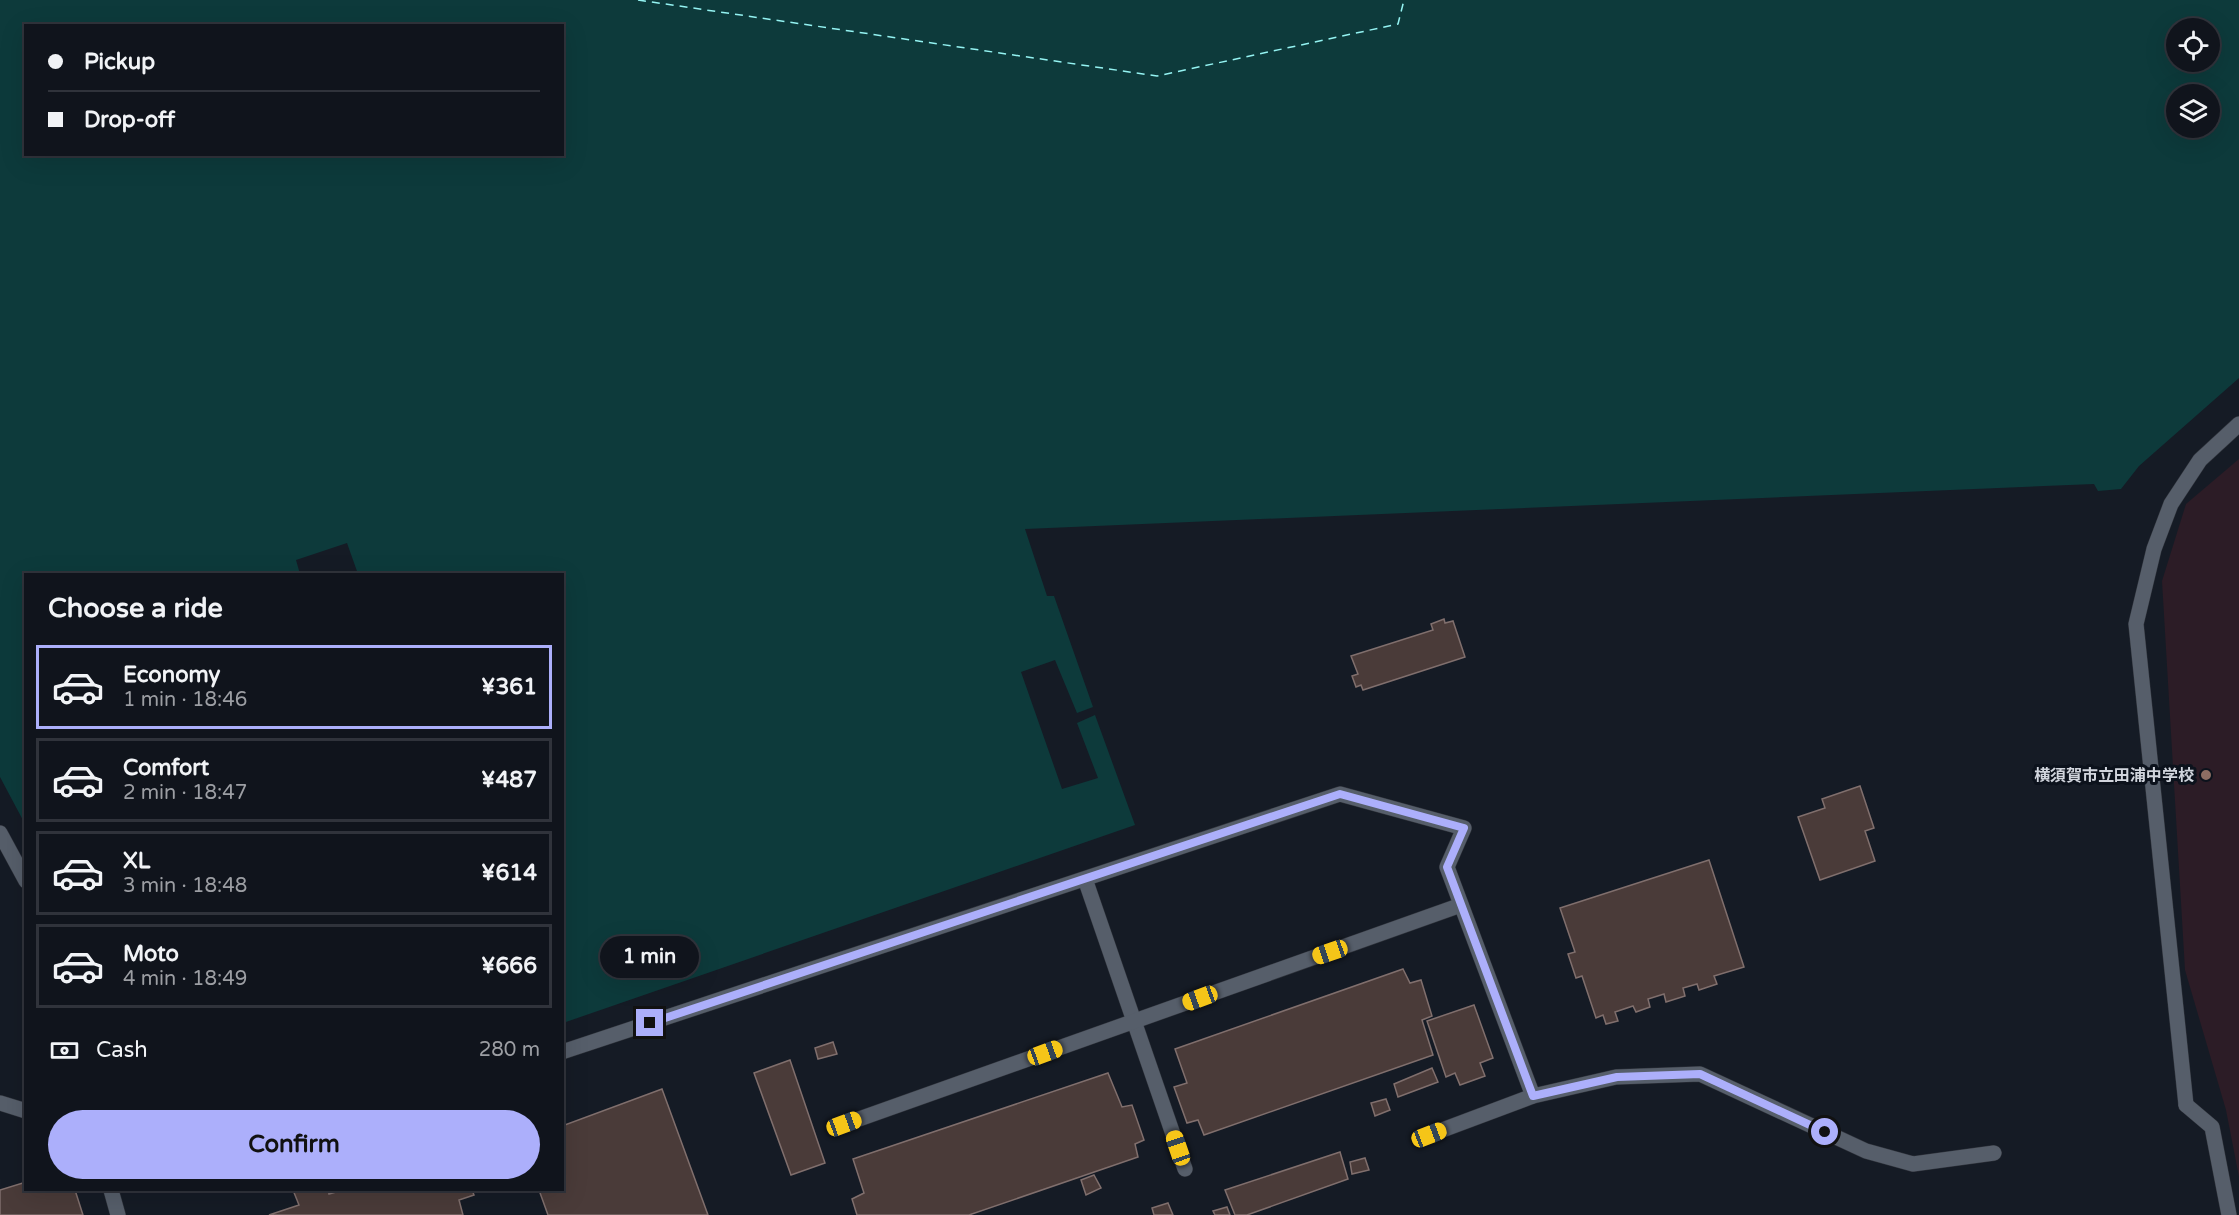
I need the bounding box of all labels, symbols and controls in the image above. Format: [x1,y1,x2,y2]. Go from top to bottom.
map controls [2166,18,2220,138]
button: locate [2166,18,2220,72]
text: Pickup [84,49,155,75]
button: layers [2166,84,2220,138]
text: Drop-off [84,107,175,133]
text: Choose a ride [48,592,223,625]
icon: car [51,660,105,714]
text: Economy [123,662,220,688]
text: ¥361 [481,674,537,700]
text: 1 min · 18:46 [123,688,247,712]
icon: car [51,753,105,807]
text: Comfort [123,755,209,781]
place label: 横須賀市立田浦中学校 [2034,766,2194,786]
text: ¥487 [481,767,537,793]
marker: 横須賀市立田浦中学校 [2199,768,2213,782]
text: 2 min · 18:47 [123,781,247,805]
icon: car [51,846,105,900]
text: XL [123,848,150,874]
text: ¥614 [481,860,537,886]
text: 3 min · 18:48 [123,874,247,898]
callout: 1 min [600,936,700,978]
car [1310,938,1350,966]
icon: car [51,939,105,993]
text: Moto [123,941,179,967]
text: 1 min [623,945,676,969]
text: ¥666 [481,953,537,979]
text: 4 min · 18:49 [123,967,247,991]
car [1180,983,1220,1013]
route end [636,1009,663,1036]
icon: cash [48,1034,81,1067]
text: Cash [96,1037,148,1063]
text: 280 m [479,1038,540,1062]
car [1025,1038,1065,1068]
car [824,1109,864,1139]
button: Confirm [48,1110,540,1179]
route start [1811,1118,1838,1145]
car [1409,1120,1449,1150]
car [1164,1128,1192,1168]

